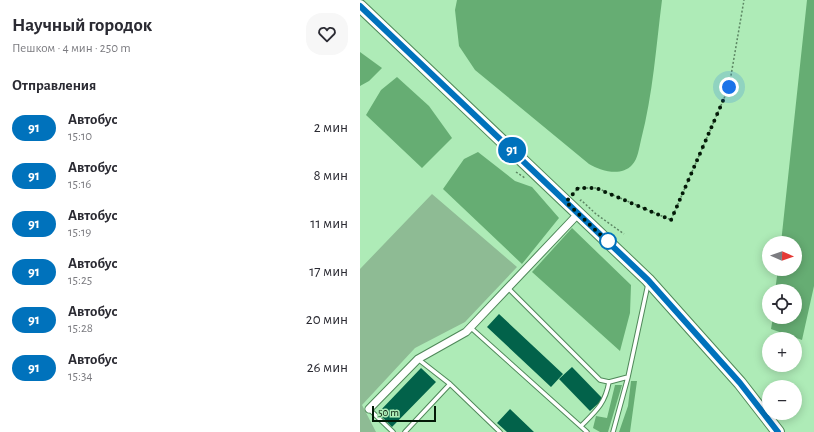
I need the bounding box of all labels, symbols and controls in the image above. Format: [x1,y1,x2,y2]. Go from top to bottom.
button: heart [306,13,348,55]
text: Научный городок [12,16,152,35]
text: Пешком · 4 мин · 250 m [12,42,131,55]
your location [719,77,739,97]
text: Отправления [12,78,96,93]
text: Автобус [68,112,118,127]
text: 2 мин [314,120,348,135]
text: 91 [28,121,40,135]
text: 15:10 [68,130,92,143]
line badge: 91 [494,137,530,163]
text: 91 [506,143,518,157]
text: Автобус [68,160,118,175]
text: 8 мин [313,168,348,183]
text: 91 [28,169,40,183]
text: 15:16 [68,178,91,191]
text: Автобус [68,208,118,223]
text: 11 мин [310,216,348,231]
text: 91 [28,217,40,231]
text: 15:19 [68,226,91,239]
unlabelled marker [599,232,617,250]
north arrow [762,236,802,276]
map controls [762,236,802,420]
text: Автобус [68,256,118,271]
text: 17 мин [309,264,348,279]
text: 91 [28,265,40,279]
text: 15:25 [68,274,92,287]
button: locate [762,284,802,324]
text: Автобус [68,304,118,319]
text: 20 мин [306,312,348,327]
text: 91 [28,313,40,327]
text: 15:28 [68,322,93,335]
button: + [762,332,802,372]
text: Автобус [68,352,118,367]
text: 26 мин [307,360,348,375]
text: 91 [28,361,40,375]
text: 15:34 [68,370,93,383]
button: − [762,380,802,420]
scale bar [372,404,436,423]
text: 50 m [378,407,399,418]

